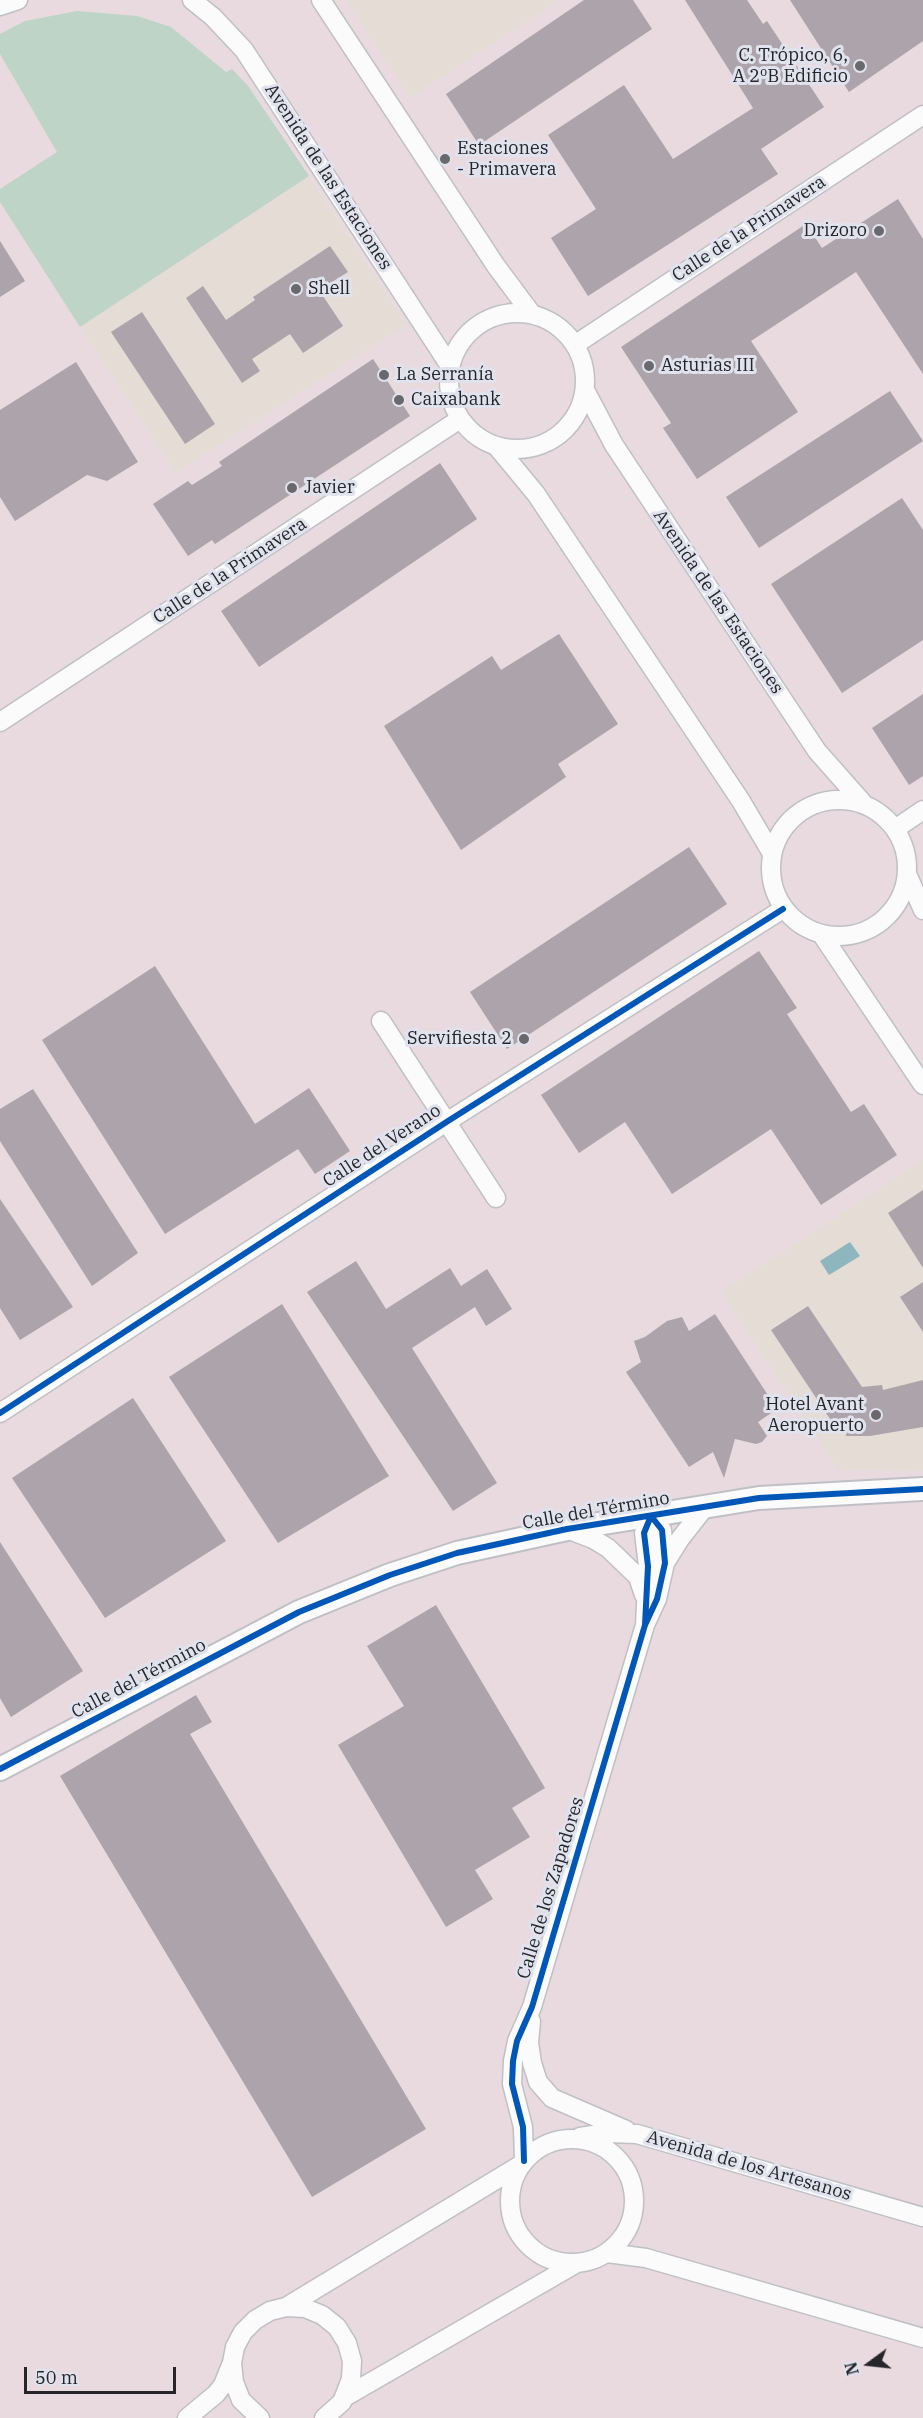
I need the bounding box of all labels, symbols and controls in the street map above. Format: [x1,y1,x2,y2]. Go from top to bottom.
place label: C. Trópico, 6, A 2ºB Edificio [733,45,848,88]
marker: C. Trópico, 6, A 2ºB Edificio [853,59,867,73]
street label: Avenida de las Estaciones [260,80,396,274]
place label: Estaciones - Primavera [457,138,557,180]
marker: Estaciones - Primavera [438,152,452,166]
street label: Calle de la Primavera [668,171,830,287]
place label: Drizoro [803,220,867,242]
marker: Drizoro [872,224,886,238]
place label: Shell [308,278,350,300]
marker: Shell [289,282,303,296]
place label: Asturias III [661,355,755,377]
marker: Asturias III [642,359,656,373]
place label: La Serranía [396,364,494,386]
marker: La Serranía [377,368,391,382]
place label: Caixabank [411,389,501,411]
marker: Caixabank [392,393,406,407]
place label: Javier [304,477,355,499]
marker: Javier [285,481,299,495]
street label: Avenida de las Estaciones [648,506,788,698]
street label: Calle de la Primavera [149,513,311,629]
place label: Servifiesta 2 [407,1028,512,1050]
marker: Servifiesta 2 [517,1032,531,1046]
street label: Calle del Verano [319,1100,445,1192]
place label: Hotel Avant Aeropuerto [765,1394,864,1436]
marker: Hotel Avant Aeropuerto [869,1408,883,1422]
street label: Calle del Término [521,1487,671,1535]
street label: Calle del Término [68,1634,210,1724]
street label: Calle de los Zapadores [513,1794,589,1982]
street label: Avenida de los Artesanos [644,2126,854,2206]
north arrow [839,2334,899,2394]
scale bar [27,2355,178,2393]
text: N [840,2360,863,2377]
text: 50 m [35,2366,78,2389]

